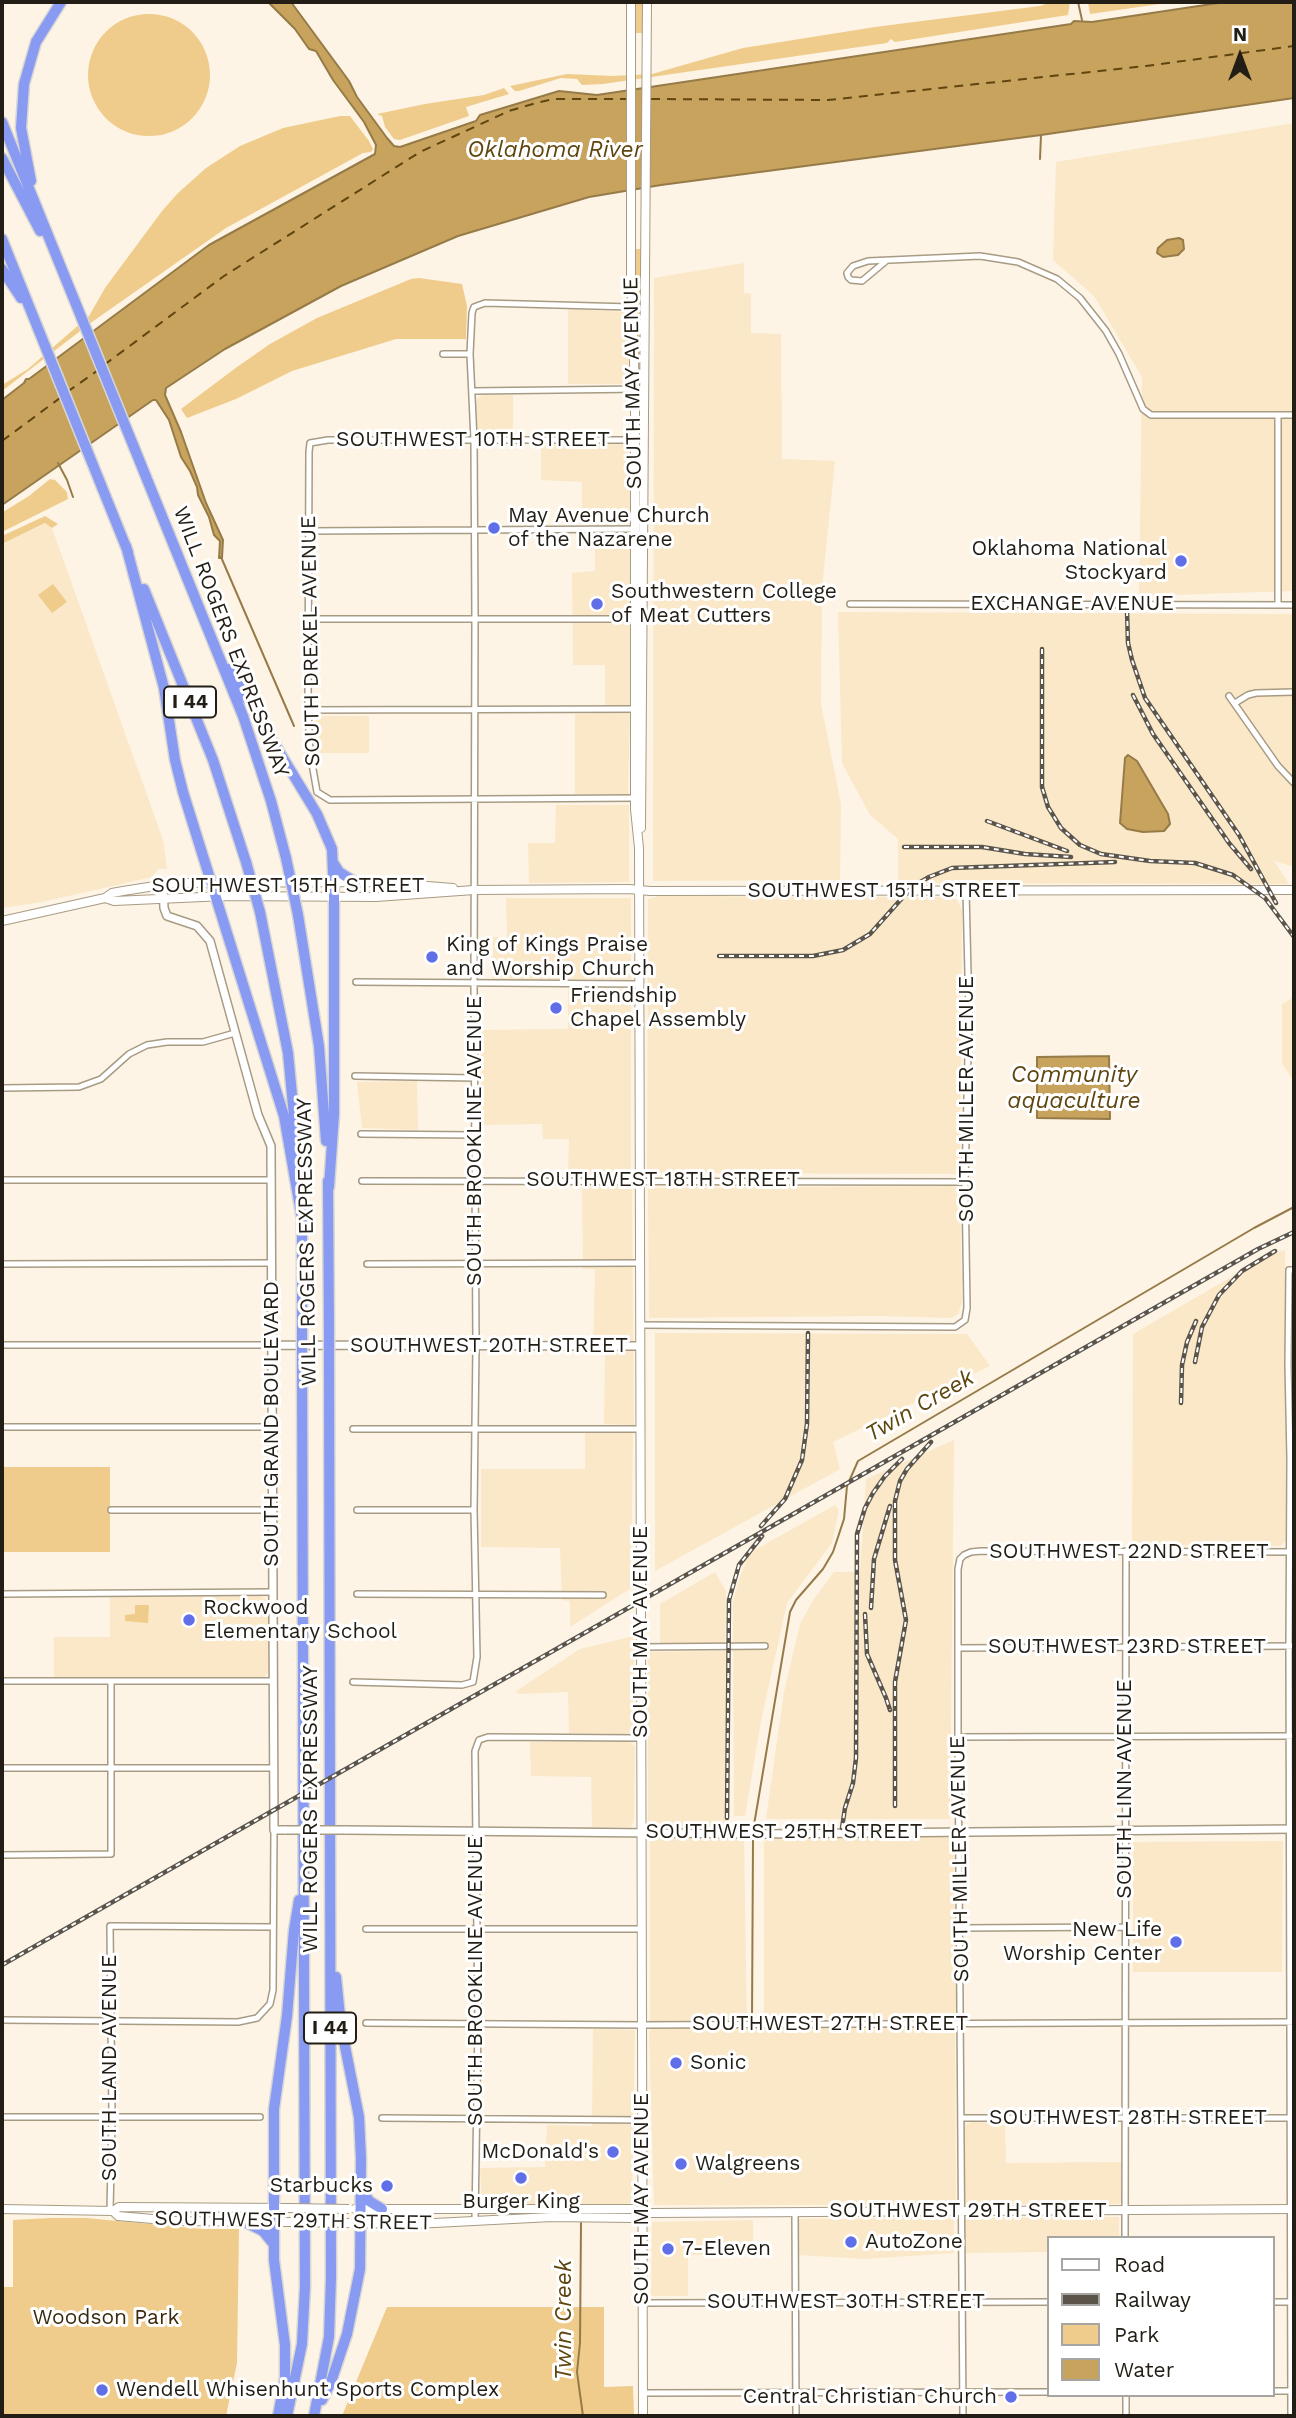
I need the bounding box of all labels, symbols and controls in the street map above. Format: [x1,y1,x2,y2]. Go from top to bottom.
north arrow [1205,21,1275,91]
text: N [1233,23,1247,46]
water label: Oklahoma River [467,136,643,164]
street label: SOUTH MAY AVENUE [619,277,647,489]
street label: SOUTHWEST 10TH STREET [336,427,610,453]
street label: WILL ROGERS EXPRESSWAY [168,503,294,781]
place label: May Avenue Church of the Nazarene [508,503,710,553]
street label: SOUTH DREXEL AVENUE [296,515,326,767]
marker: May Avenue Church of the Nazarene [486,520,502,536]
place label: Oklahoma National Stockyard [971,536,1167,586]
marker: Oklahoma National Stockyard [1173,553,1189,569]
place label: Southwestern College of Meat Cutters [611,579,837,629]
street label: EXCHANGE AVENUE [970,591,1174,617]
marker: Southwestern College of Meat Cutters [589,596,605,612]
road number: I 44 [164,687,216,718]
street label: SOUTHWEST 15TH STREET [151,873,425,899]
street label: SOUTHWEST 15TH STREET [747,878,1021,904]
place label: King of Kings Praise and Worship Church [446,932,655,982]
marker: King of Kings Praise and Worship Church [424,949,440,965]
street label: SOUTH MILLER AVENUE [954,976,980,1222]
place label: Friendship Chapel Assembly [570,983,746,1033]
street label: SOUTH BROOKLINE AVENUE [462,996,488,1286]
marker: Friendship Chapel Assembly [548,1000,564,1016]
water label: Community aquaculture [1007,1061,1141,1115]
street label: WILL ROGERS EXPRESSWAY [292,1098,322,1386]
street label: SOUTHWEST 18TH STREET [526,1167,800,1193]
street label: SOUTH GRAND BOULEVARD [259,1281,285,1567]
street label: SOUTHWEST 20TH STREET [350,1333,628,1359]
water label: Twin Creek [861,1364,979,1448]
street label: SOUTH MAY AVENUE [628,1526,654,1738]
street label: SOUTHWEST 22ND STREET [989,1539,1269,1565]
place label: Rockwood Elementary School [203,1595,397,1645]
marker: Rockwood Elementary School [181,1612,197,1628]
street label: SOUTHWEST 23RD STREET [988,1634,1266,1660]
street label: WILL ROGERS EXPRESSWAY [298,1665,324,1953]
street label: SOUTH LINN AVENUE [1112,1679,1138,1899]
street label: SOUTH MILLER AVENUE [945,1736,975,1982]
street label: SOUTHWEST 25TH STREET [645,1819,923,1845]
street label: SOUTH BROOKLINE AVENUE [463,1836,489,2126]
place label: New Life Worship Center [1003,1917,1162,1967]
marker: New Life Worship Center [1168,1934,1184,1950]
street label: SOUTH LAND AVENUE [97,1955,123,2181]
street label: SOUTHWEST 27TH STREET [692,2011,968,2037]
road number: I 44 [304,2012,356,2044]
place label: Sonic [690,2050,746,2076]
marker: Sonic [668,2055,684,2071]
street label: SOUTH MAY AVENUE [629,2093,655,2305]
street label: SOUTHWEST 28TH STREET [989,2105,1267,2131]
place label: McDonald's [482,2139,599,2165]
marker: McDonald's [605,2144,621,2160]
place label: Walgreens [695,2151,800,2177]
marker: Walgreens [673,2156,689,2172]
marker: Burger King [513,2170,529,2186]
place label: Starbucks [270,2173,373,2199]
marker: Starbucks [379,2178,395,2194]
place label: Burger King [462,2189,580,2215]
street label: SOUTHWEST 29TH STREET [829,2198,1107,2224]
street label: SOUTHWEST 29TH STREET [154,2206,432,2236]
place label: AutoZone [865,2229,963,2255]
marker: AutoZone [843,2234,859,2250]
place label: 7-Eleven [682,2236,771,2262]
legend [1048,2236,1275,2397]
marker: 7-Eleven [660,2241,676,2257]
text: Road [1114,2252,1165,2277]
water label: Twin Creek [550,2260,578,2380]
text: Railway [1114,2287,1191,2312]
street label: SOUTHWEST 30TH STREET [707,2289,985,2315]
park label: Woodson Park [33,2305,179,2331]
text: Park [1114,2322,1159,2347]
text: Water [1114,2357,1174,2382]
place label: Wendell Whisenhunt Sports Complex [116,2377,499,2403]
marker: Wendell Whisenhunt Sports Complex [94,2382,110,2398]
place label: Central Christian Church [743,2384,997,2410]
marker: Central Christian Church [1003,2389,1019,2405]

